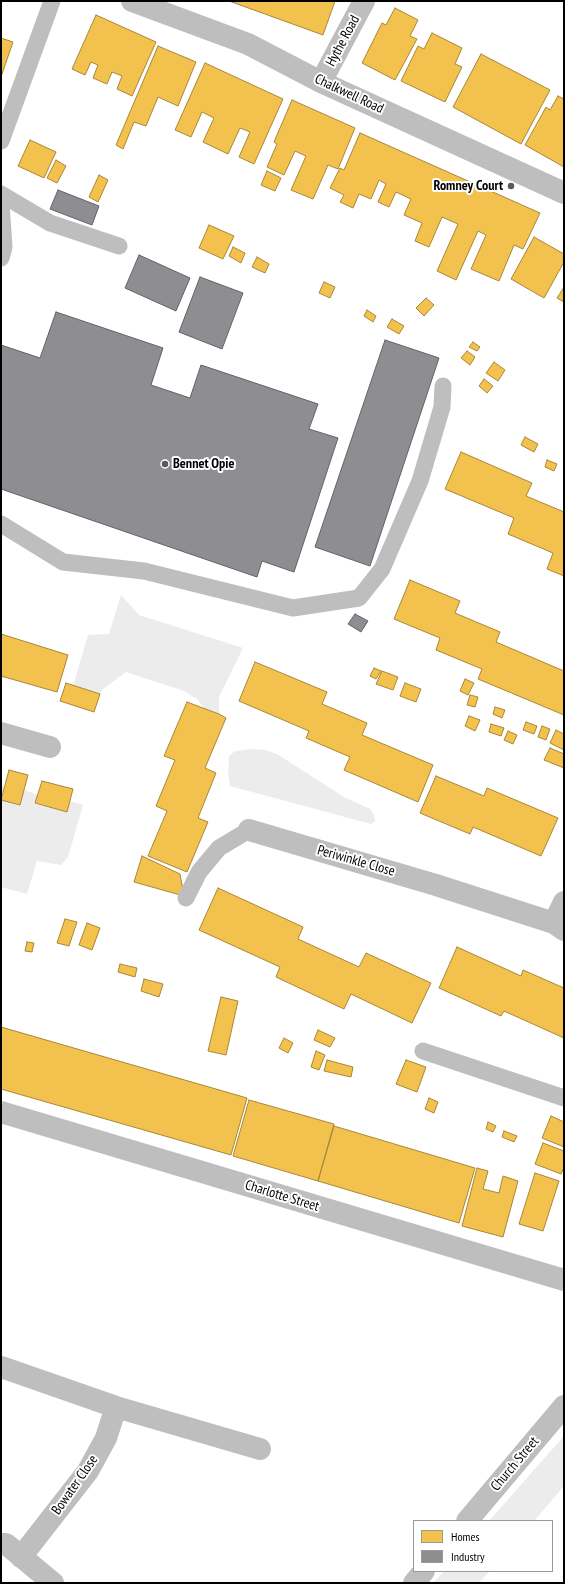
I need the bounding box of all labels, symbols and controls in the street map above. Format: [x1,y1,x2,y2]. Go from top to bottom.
street label: Hythe Road [323,13,363,69]
street label: Chalkwell Road [312,71,386,117]
place label: Romney Court [433,178,503,194]
marker: Romney Court [506,181,516,191]
place label: Bennet Opie [173,456,235,472]
marker: Bennet Opie [160,459,170,469]
street label: Periwinkle Close [315,842,397,880]
street label: Charlotte Street [243,1177,321,1215]
street label: Church Street [487,1433,543,1495]
street label: Bowater Close [48,1452,102,1518]
legend [413,1520,553,1572]
text: Homes [451,1529,479,1544]
text: Industry [451,1549,485,1564]

